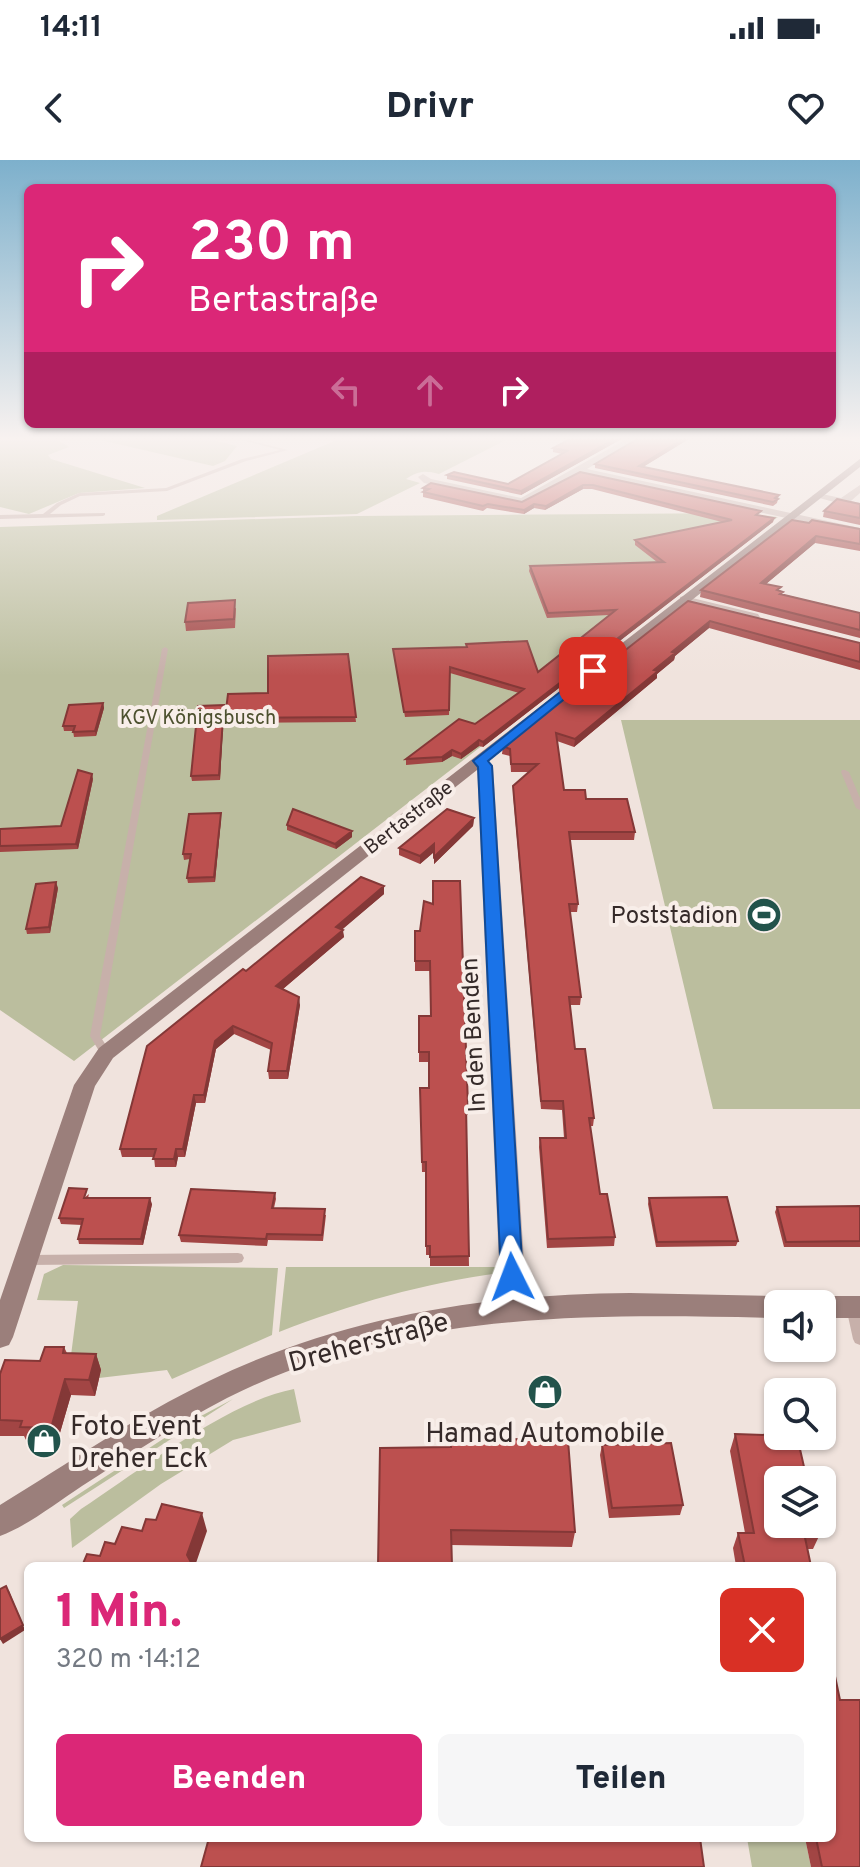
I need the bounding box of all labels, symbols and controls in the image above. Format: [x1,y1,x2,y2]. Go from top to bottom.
text: 14:11 [40,10,103,47]
text: Drivr [386,85,474,131]
icon: back [32,86,76,130]
icon: heart [784,86,828,130]
text: 230 m [188,210,355,280]
icon: right [56,216,160,320]
text: Bertastraße [188,279,379,325]
icon: left [324,368,368,412]
icon: ahead [408,368,452,412]
icon: right [492,368,536,412]
pin [559,637,627,705]
icon: arrive [571,649,615,693]
park label: KGV Königsbusch [120,706,276,732]
street label: Bertastraße [360,776,459,861]
sports icon: Poststadion [745,896,783,934]
place label: Poststadion [611,902,738,932]
street label: In den Benden [456,957,494,1113]
position arrow [470,1235,554,1319]
map controls [764,1290,836,1538]
button: sound [764,1290,836,1362]
street label: Dreherstraße [285,1305,453,1383]
shop icon: Hamad Automobile [526,1373,564,1411]
button: search [764,1378,836,1450]
place label: Foto Event Dreher Eck [70,1410,208,1478]
place label: Hamad Automobile [425,1417,665,1453]
shop icon: Foto Event Dreher Eck [25,1422,63,1460]
button: layers [764,1466,836,1538]
text: 1 Min. [56,1584,182,1644]
button: close [720,1588,804,1672]
text: 320 m · 14:12 [56,1644,201,1677]
button: Beenden [56,1734,422,1826]
button: Teilen [438,1734,804,1826]

